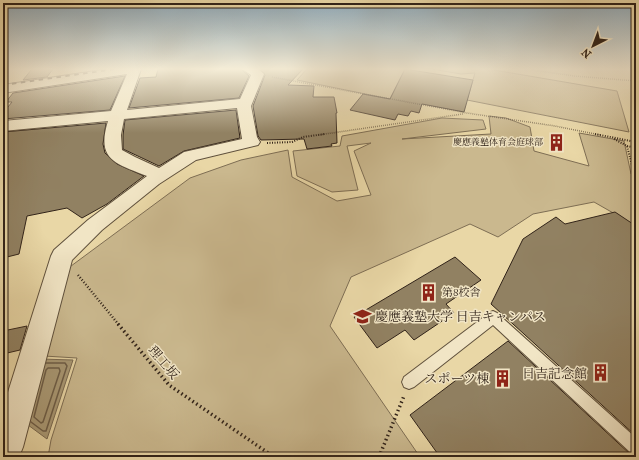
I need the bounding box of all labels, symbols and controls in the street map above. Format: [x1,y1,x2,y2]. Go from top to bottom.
north arrow [573,26,613,66]
text: N [579,45,594,61]
building icon: 慶應義塾体育会庭球部 [546,132,566,152]
place label: 慶應義塾体育会庭球部 [453,137,543,147]
building icon: 第8校舎 [419,282,439,302]
place label: 第8校舎 [442,286,481,299]
school or university icon: 慶應義塾大学 日吉キャンパス [352,306,372,326]
place label: 慶應義塾大学 日吉キャンパス [375,309,546,324]
street label: 理工坂 [145,343,182,382]
building icon: 日吉記念館 [590,363,610,383]
place label: 日吉記念館 [522,366,587,381]
building icon: スポーツ棟 [492,368,512,388]
place label: スポーツ棟 [425,371,489,386]

